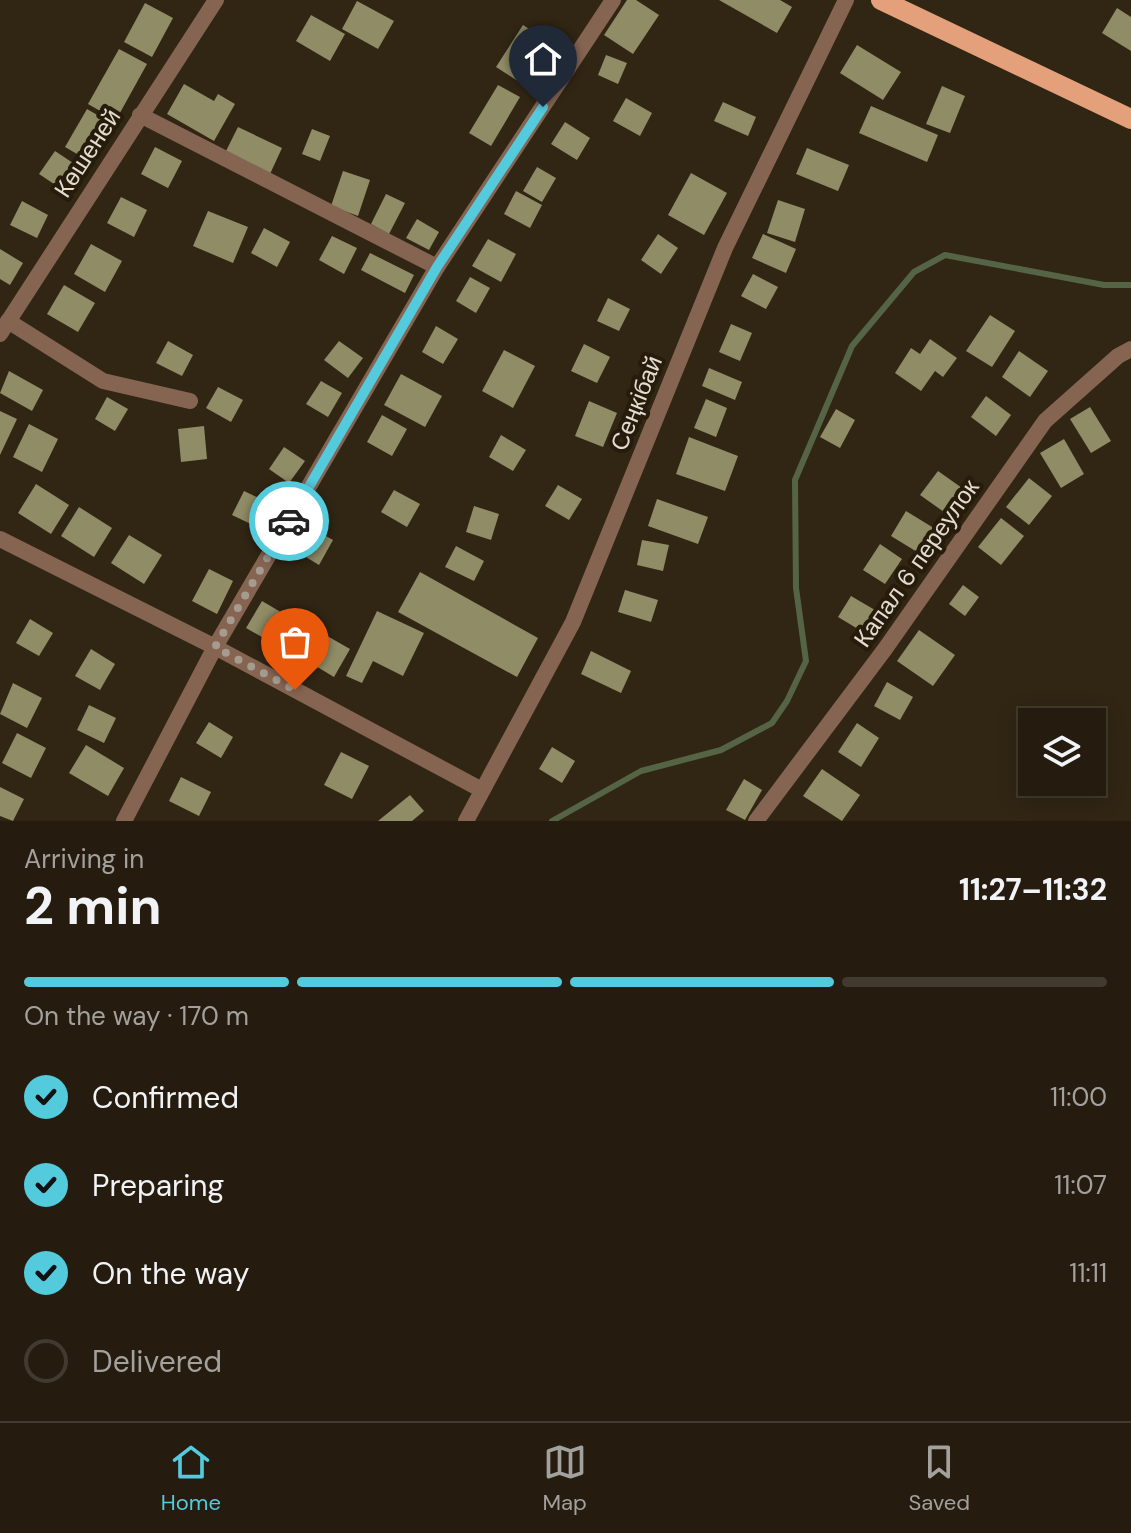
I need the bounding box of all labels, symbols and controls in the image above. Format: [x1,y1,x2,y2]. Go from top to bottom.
pin [509,25,577,107]
icon: home [521,37,565,81]
street label: Көшеней [47,103,127,203]
street label: Сеңкібай [603,351,669,455]
street label: Капал 6 переулок [847,473,986,653]
courier [249,481,329,561]
icon: car [267,499,311,543]
pin [261,608,329,690]
icon: bag [273,620,317,664]
map controls [1018,708,1106,796]
button: layers [1018,708,1106,796]
text: Arriving in [24,842,144,876]
text: 11:27–11:32 [959,870,1107,909]
text: 2 min [24,872,162,940]
text: On the way · 170 m [24,999,249,1033]
icon: check [24,1075,68,1119]
text: Confirmed [92,1078,239,1117]
text: 11:00 [1050,1080,1107,1114]
icon: check [24,1163,68,1207]
text: Preparing [92,1166,224,1205]
text: 11:07 [1054,1168,1107,1202]
icon: check [24,1251,68,1295]
text: On the way [92,1254,249,1293]
text: 11:11 [1069,1256,1107,1290]
text: Delivered [92,1342,222,1381]
tab: Home [161,1440,221,1517]
tab: Map [543,1440,587,1517]
tab: Saved [908,1440,970,1517]

